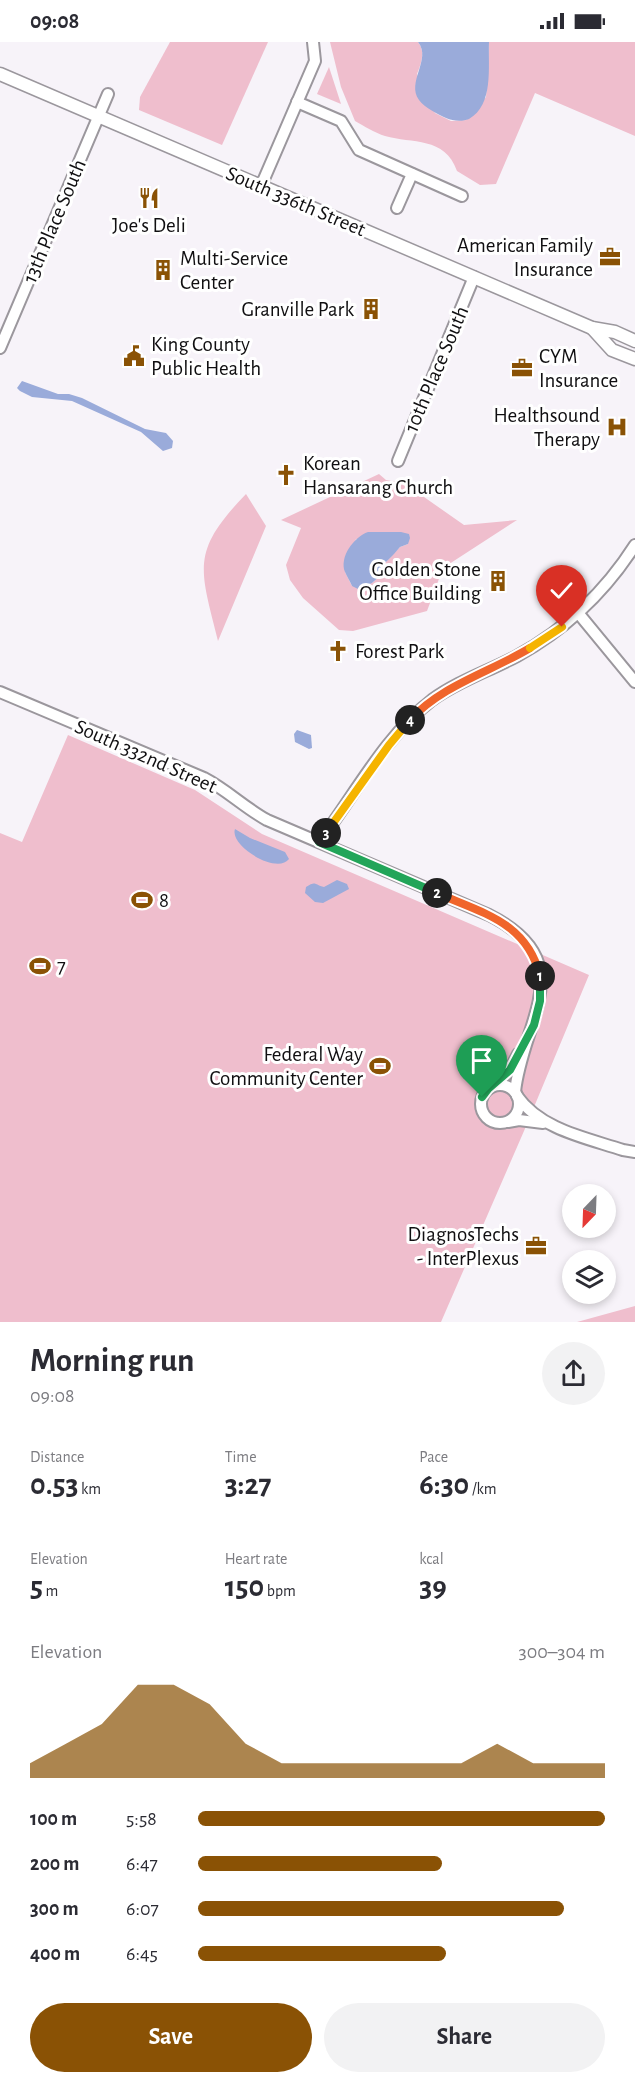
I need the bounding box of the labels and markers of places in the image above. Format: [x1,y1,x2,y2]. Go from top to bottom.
restaurant icon: Joe's Deli [137,186,161,210]
place label: Joe's Deli [112,215,186,236]
place label: American Family Insurance [457,235,593,280]
office icon: American Family Insurance [598,245,622,269]
place label: Multi-Service Center [180,248,288,293]
building icon: Multi-Service Center [151,258,175,282]
building icon: Granville Park [359,297,383,321]
place label: Granville Park [242,299,354,320]
place label: King County Public Health [151,334,261,379]
public building icon: King County Public Health [122,344,146,368]
place label: CYM Insurance [539,346,618,391]
office icon: CYM Insurance [510,356,534,380]
place label: Healthsound Therapy [494,405,600,450]
hospital icon: Healthsound Therapy [605,415,629,439]
place label: Korean Hansarang Church [303,453,453,498]
church icon: Korean Hansarang Church [274,463,298,487]
place label: Golden Stone Office Building [359,559,482,604]
pin [536,565,587,627]
building icon: Golden Stone Office Building [486,569,510,593]
church icon: Forest Park [326,639,350,663]
place label: Forest Park [355,641,445,662]
pin: 4 [395,705,425,735]
pin: 3 [311,818,341,848]
pin: 2 [422,878,452,908]
sports icon: 8 [130,888,154,912]
place label: 8 [159,890,169,911]
sports icon: 7 [28,954,52,978]
place label: 7 [57,956,66,977]
pin: 1 [525,961,555,991]
pin [456,1035,507,1097]
place label: Federal Way Community Center [210,1044,363,1089]
sports icon: Federal Way Community Center [368,1054,392,1078]
place label: DiagnosTechs - InterPlexus [408,1224,519,1269]
office icon: DiagnosTechs - InterPlexus [524,1234,548,1258]

